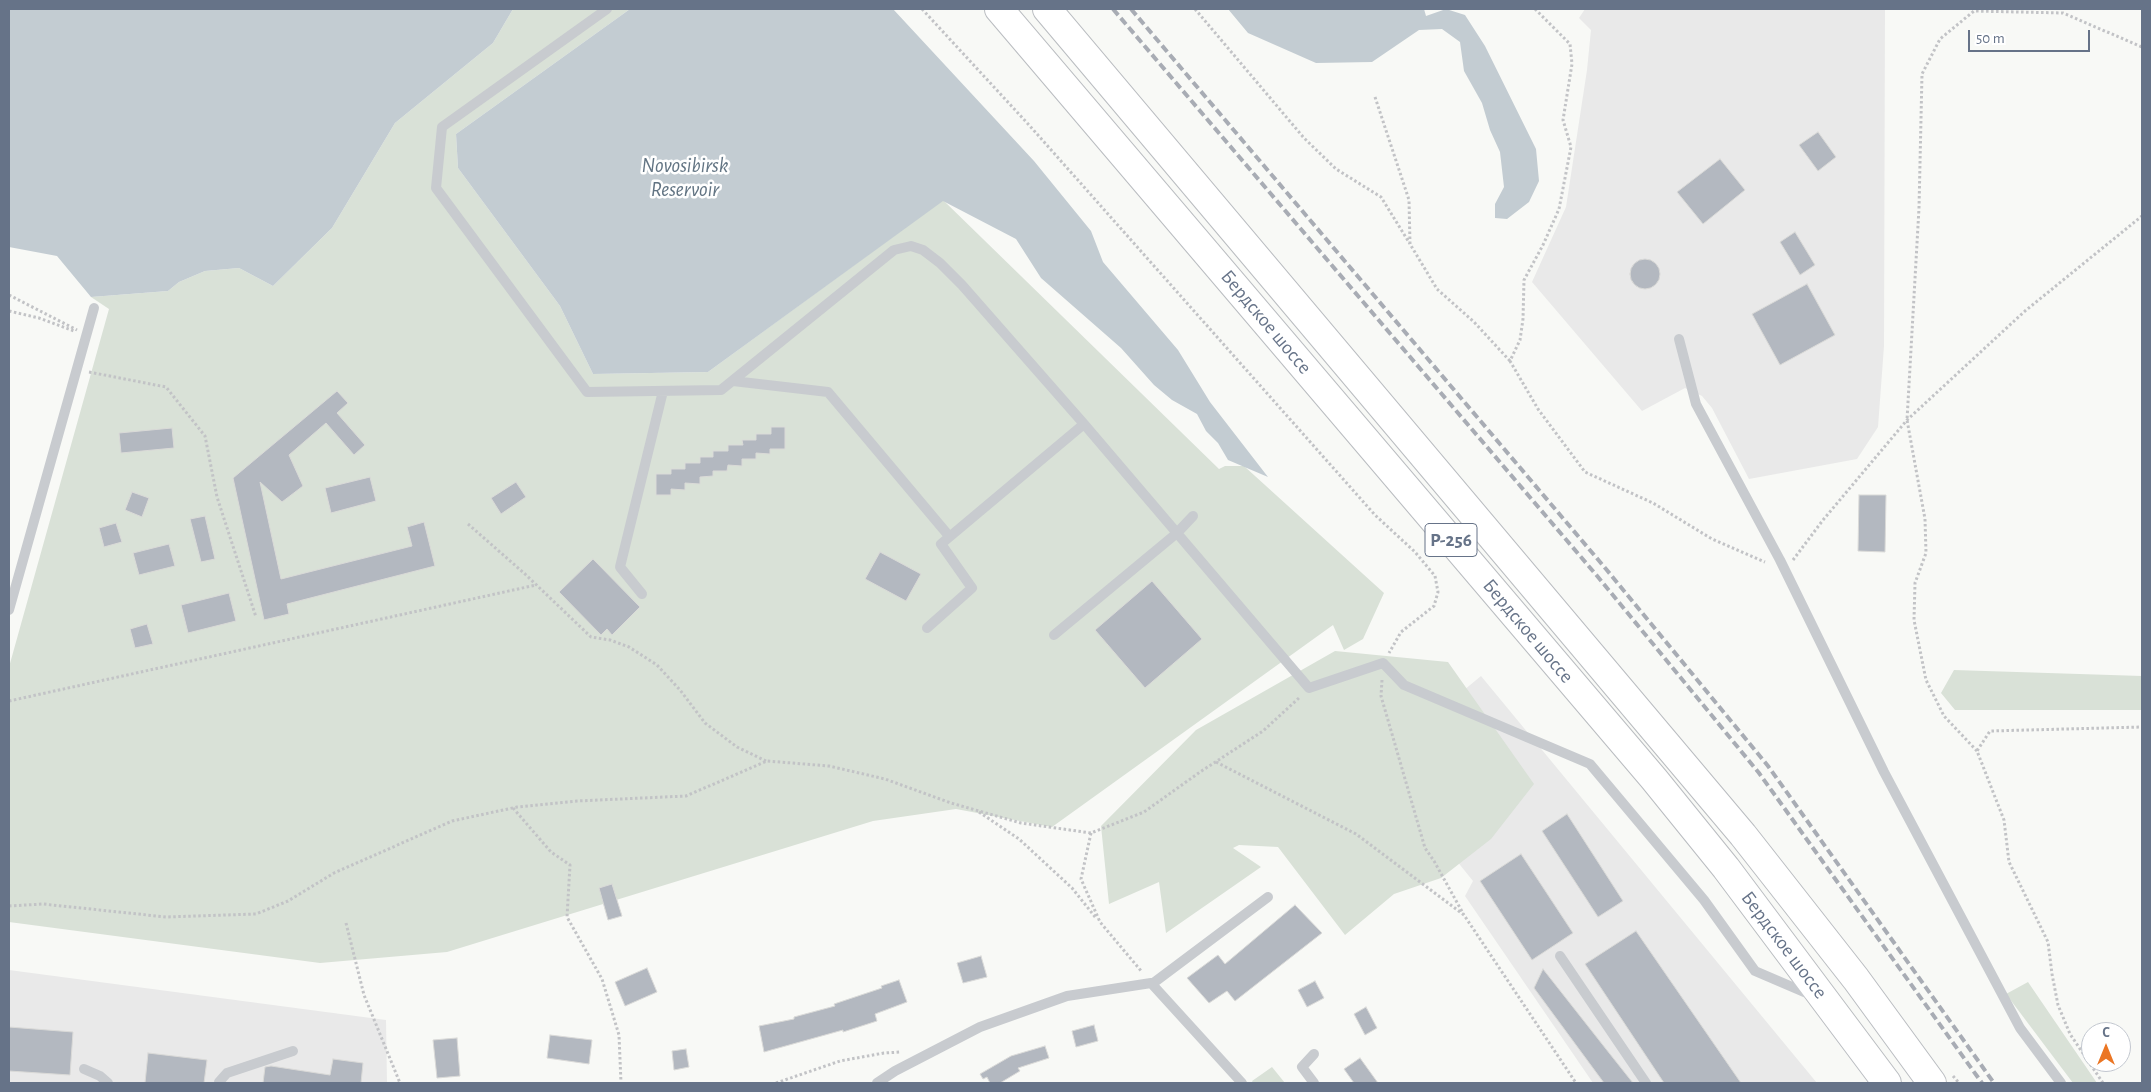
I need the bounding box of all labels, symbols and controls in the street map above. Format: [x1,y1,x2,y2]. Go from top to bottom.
scale bar [1971,20,2094,52]
text: 50 m [1976,31,2005,46]
water label: Novosibirsk Reservoir [642,153,728,203]
street label: Бердское шоссе [1215,265,1317,379]
road number: Р-256 [1425,524,1477,556]
street label: Бердское шоссе [1477,574,1579,688]
street label: Бердское шоссе [1736,886,1832,1004]
north arrow [2081,1022,2131,1072]
text: С [2102,1026,2110,1040]

